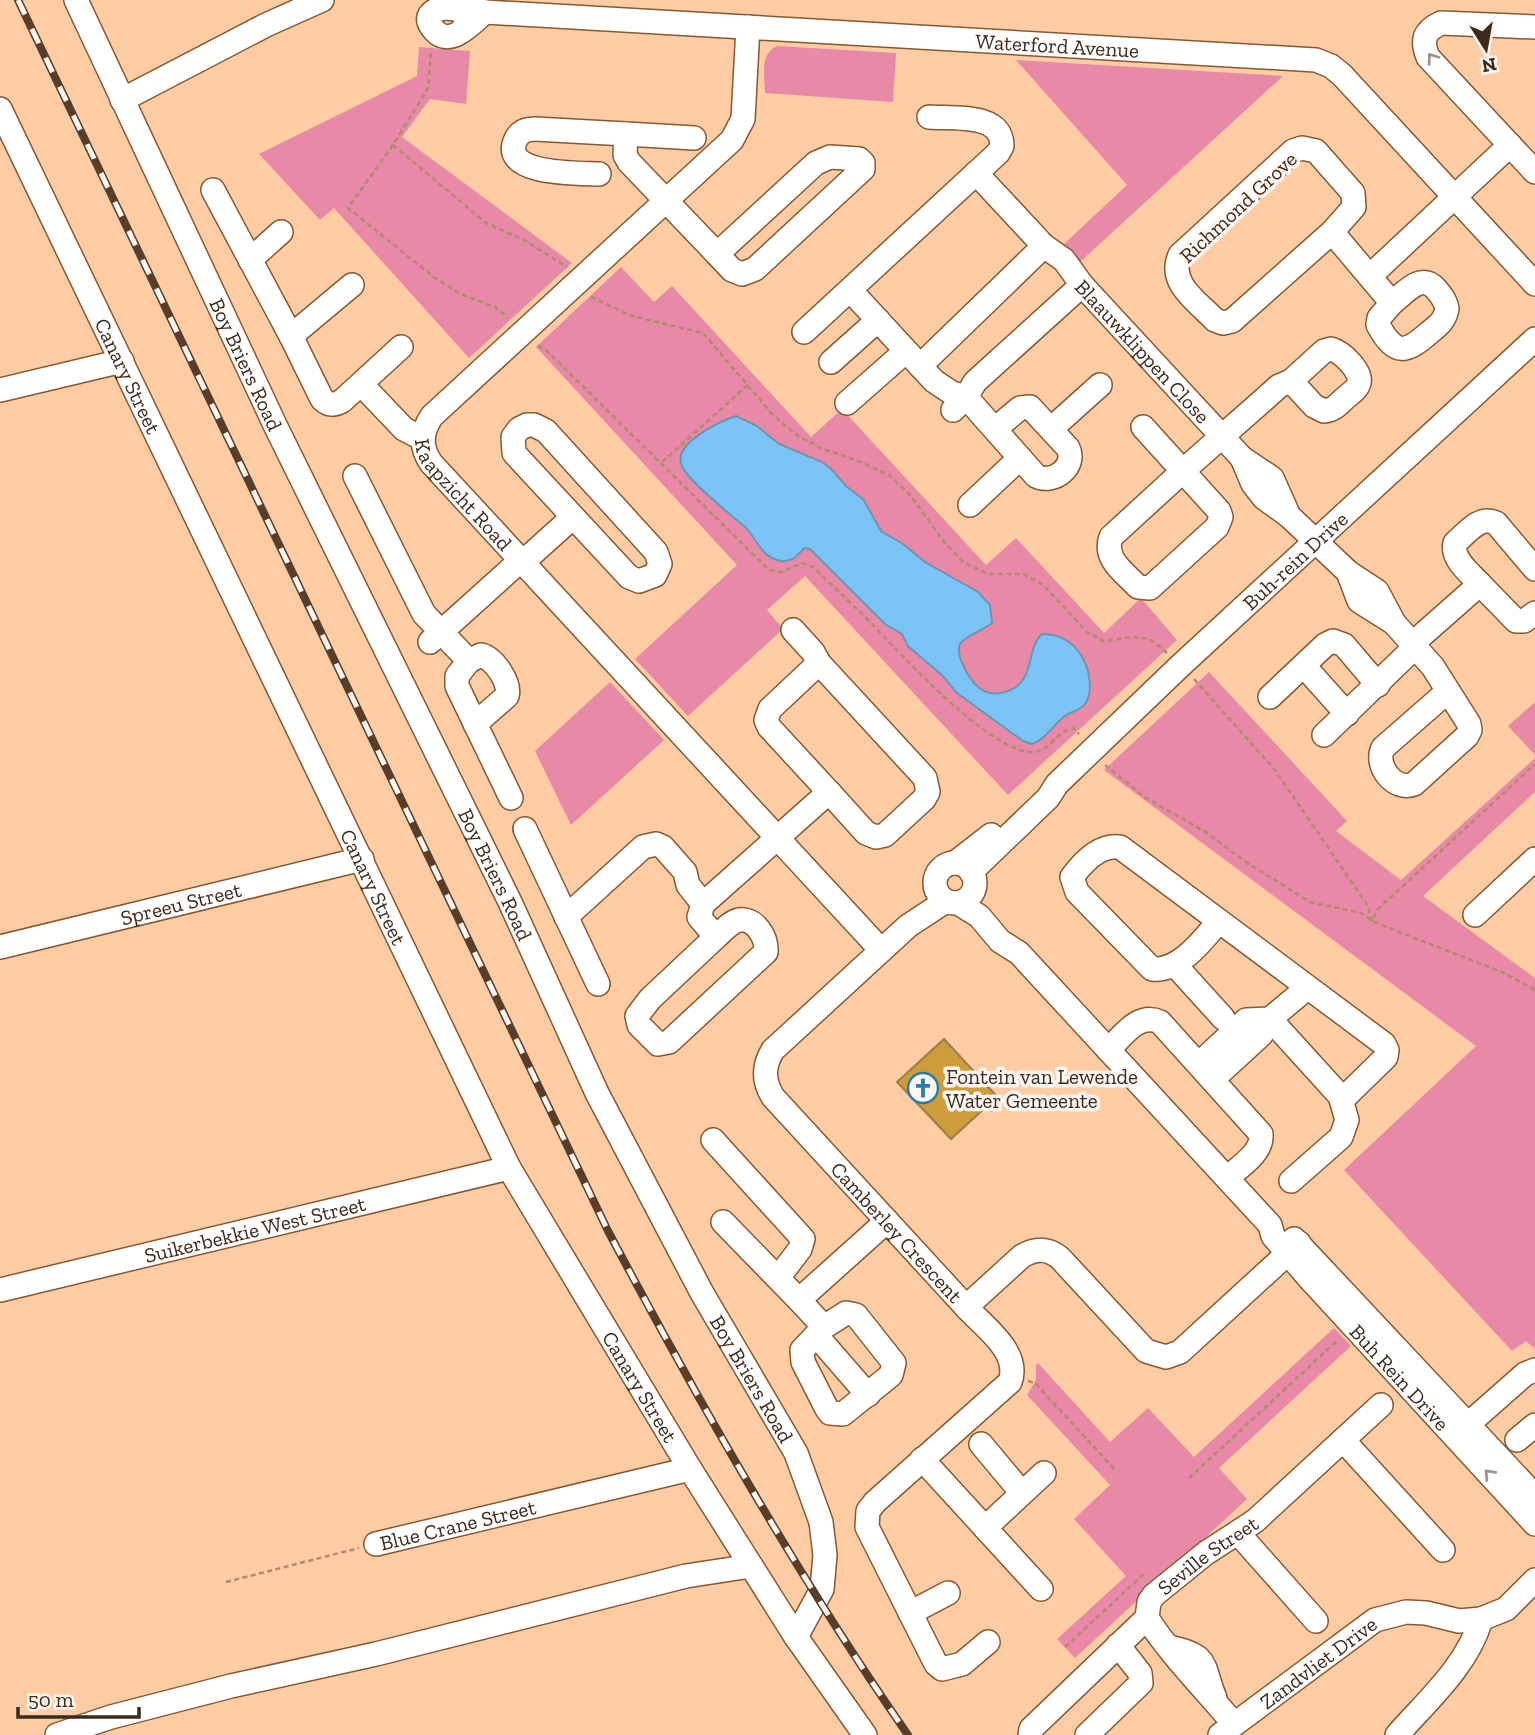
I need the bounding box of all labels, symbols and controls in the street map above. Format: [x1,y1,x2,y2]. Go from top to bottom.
north arrow [1451,14,1521,84]
street label: Waterford Avenue [975,28,1140,62]
text: N [1480,53,1498,78]
one-way arrow [1427,54,1440,66]
street label: Richmond Grove [1174,146,1302,268]
street label: Blaauwklippen Close [1070,274,1216,428]
street label: Boy Briers Road [205,294,288,435]
street label: Canary Street [90,314,167,438]
street label: Kaapzicht Road [410,437,518,556]
street label: Buh-rein Drive [1237,506,1353,615]
street label: Boy Briers Road [453,804,538,945]
street label: Canary Street [335,825,412,949]
street label: Spreeu Street [118,876,244,930]
place label: Fontein van Lewende Water Gemeente [946,1064,1138,1113]
church icon: Fontein van Lewende Water Gemeente [906,1071,940,1105]
street label: Camberley Crescent [826,1156,968,1308]
street label: Suikerbekkie West Street [142,1190,368,1267]
street label: Boy Briers Road [705,1310,800,1447]
street label: Buh Rein Drive [1345,1319,1455,1435]
street label: Canary Street [597,1326,683,1447]
one-way arrow [1485,1469,1497,1482]
street label: Blue Crane Street [377,1494,538,1555]
street label: Seville Street [1152,1510,1263,1600]
street label: Zandvliet Drive [1255,1611,1382,1714]
scale bar [18,1676,138,1720]
text: 50 m [28,1687,74,1712]

